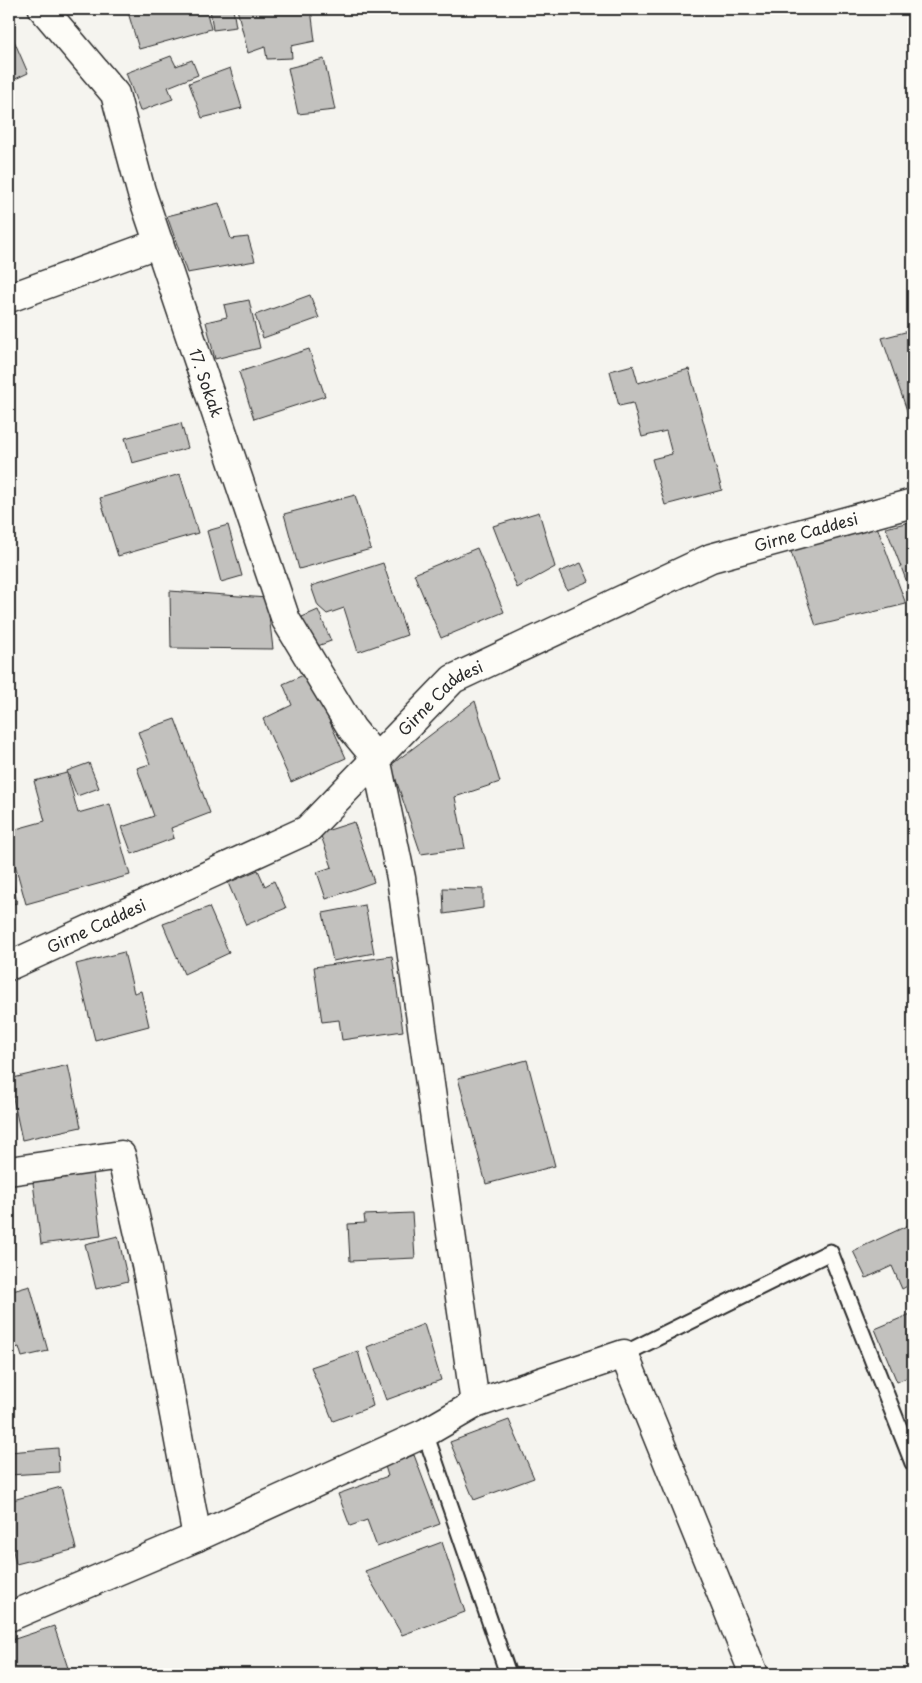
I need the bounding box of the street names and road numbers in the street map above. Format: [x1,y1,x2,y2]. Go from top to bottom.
street label: 17. Sokak [184,345,230,420]
street label: Girne Caddesi [751,506,860,557]
street label: Girne Caddesi [391,654,487,741]
street label: Girne Caddesi [42,892,150,958]

